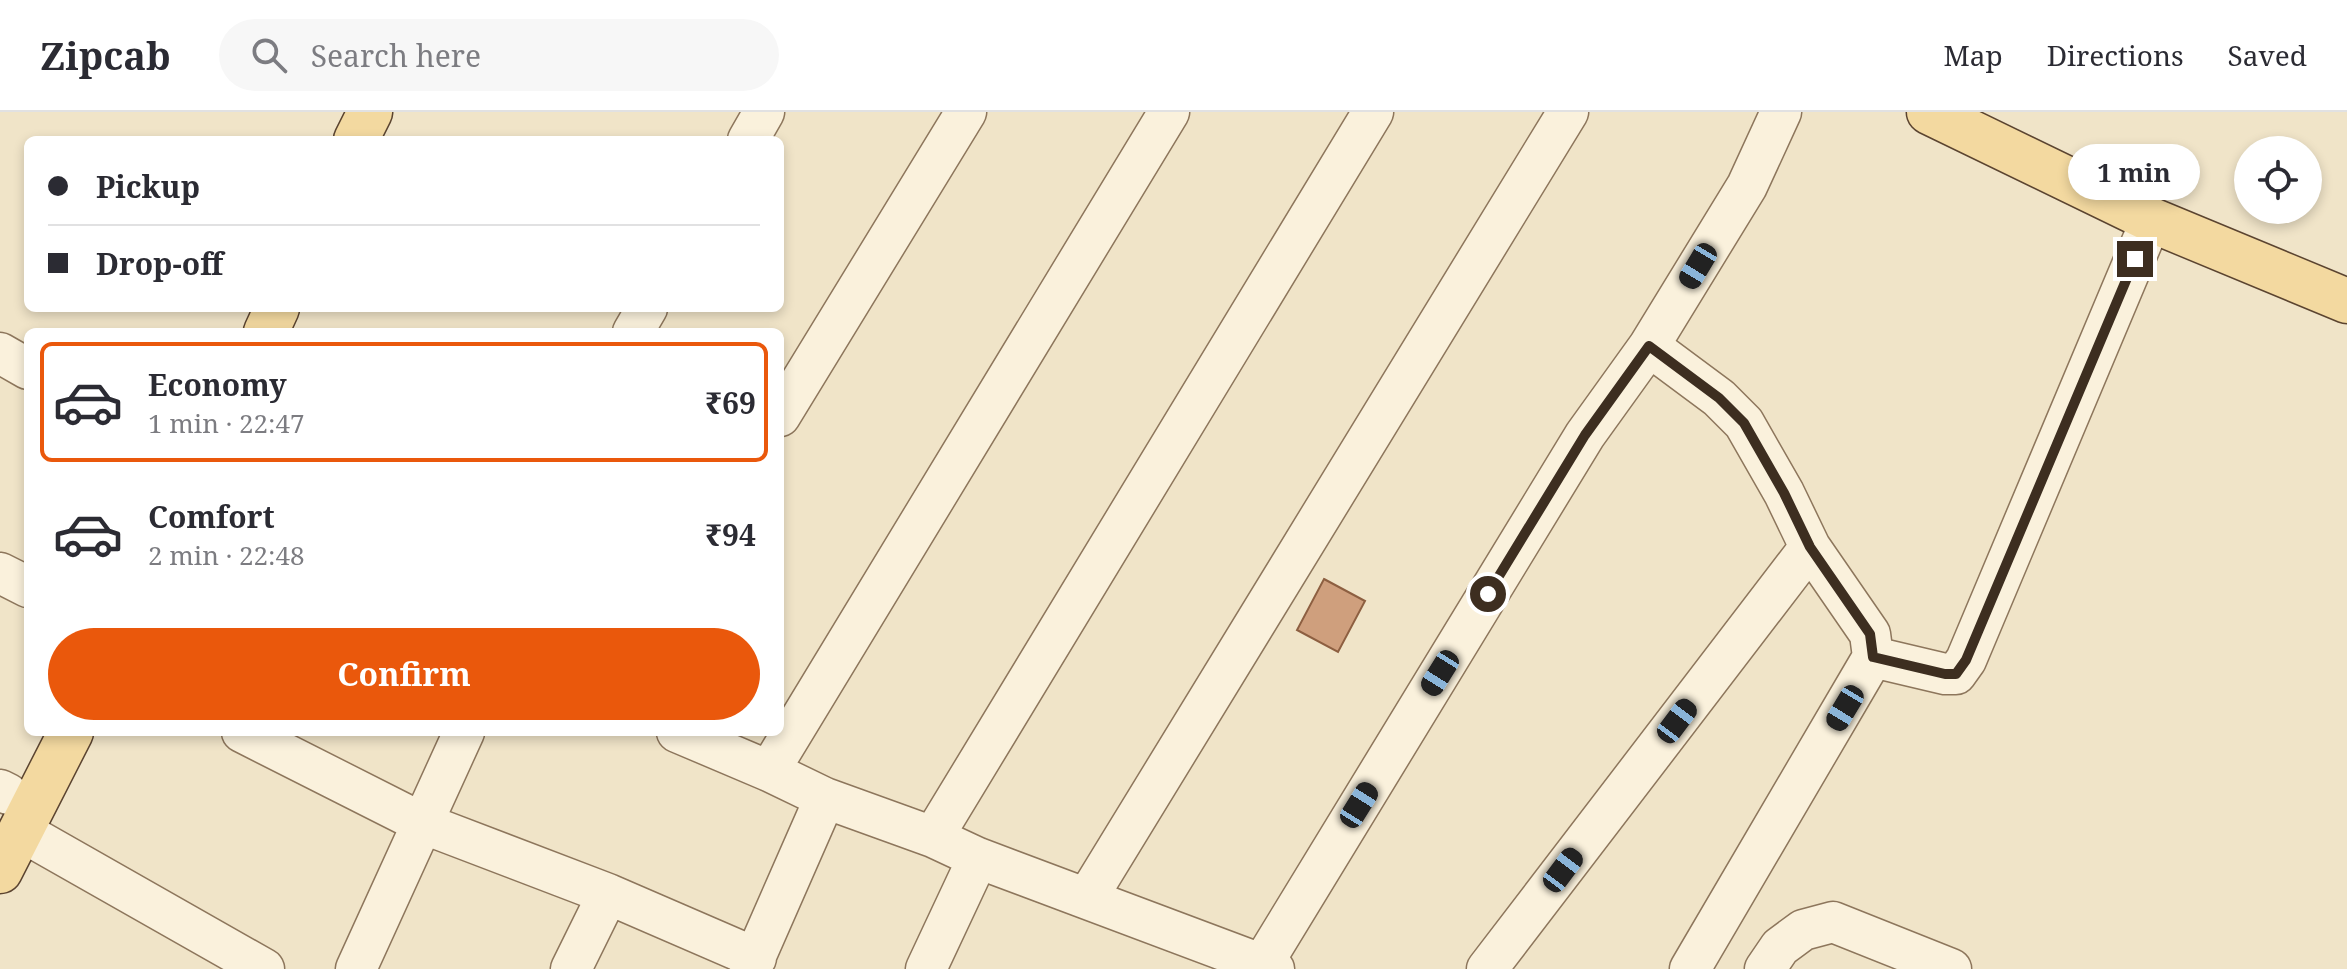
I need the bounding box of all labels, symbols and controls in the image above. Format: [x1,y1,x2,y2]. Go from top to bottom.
search box [219,19,779,91]
text: Zipcab [40,29,171,81]
icon: search [247,33,291,77]
text: Search here [311,35,481,76]
text: Map [1943,36,2003,74]
text: Directions [2047,36,2184,74]
text: Saved [2228,36,2307,74]
map controls [2234,136,2322,224]
button: locate [2234,136,2322,224]
callout: 1 min [2069,143,2201,199]
text: 1 min [2097,154,2171,190]
text: Pickup [96,166,200,207]
car [1675,239,1721,293]
route end [2117,241,2153,277]
text: Drop-off [96,243,223,284]
text: Economy [148,364,287,405]
icon: car [52,366,124,438]
text: ₹69 [705,382,756,423]
text: 1 min · 22:47 [148,405,305,441]
text: Comfort [148,496,275,537]
icon: car [52,498,124,570]
text: ₹94 [705,514,756,555]
text: 2 min · 22:48 [148,537,305,573]
route start [1470,576,1506,612]
button: Confirm [48,628,760,720]
car [1417,646,1463,700]
car [1822,681,1868,735]
car [1653,695,1701,747]
car [1336,778,1382,832]
car [1539,844,1587,896]

